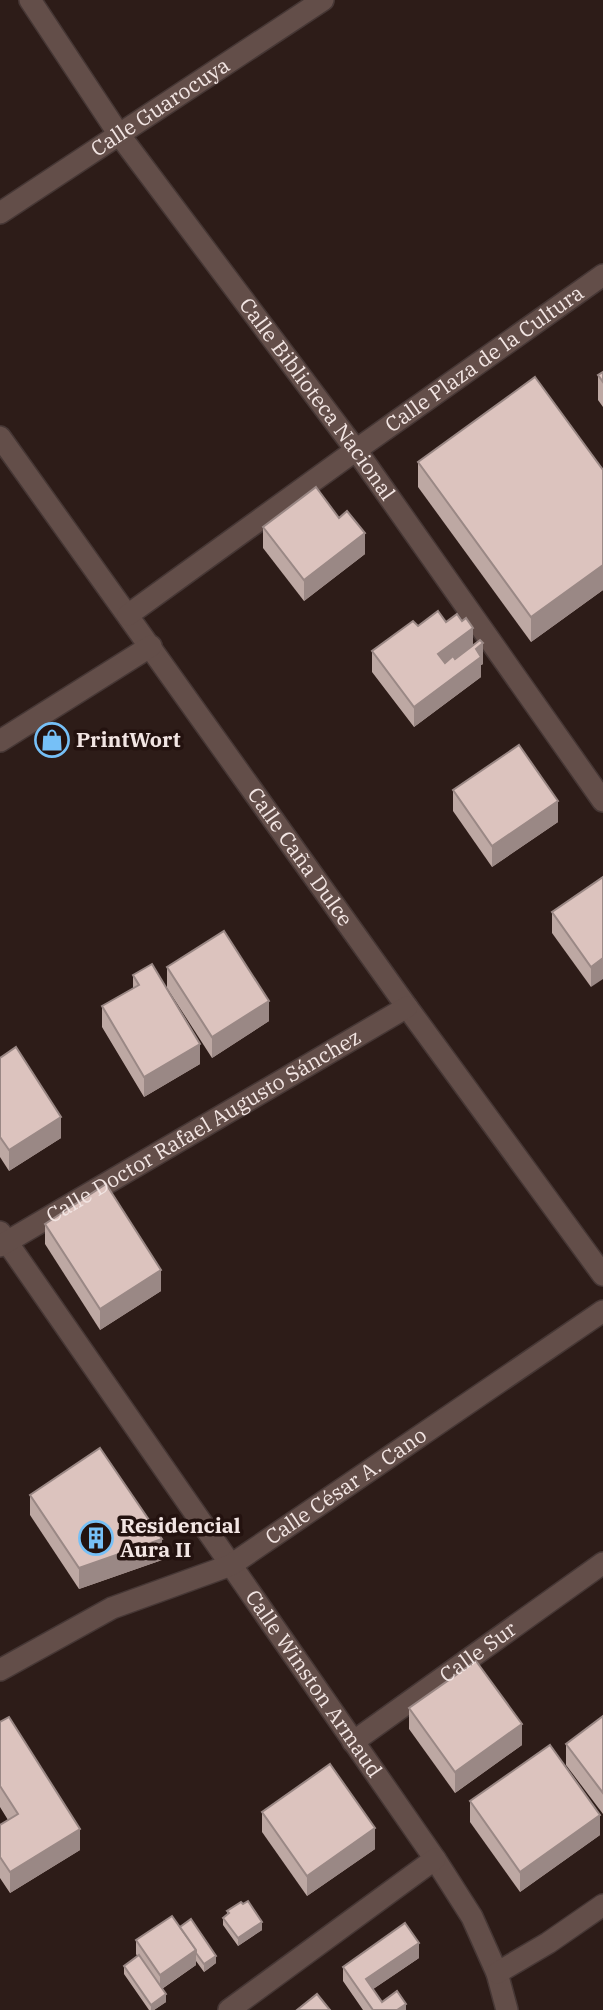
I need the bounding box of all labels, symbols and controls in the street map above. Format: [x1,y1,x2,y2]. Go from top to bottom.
street label: Calle Guarocuya [85,50,235,162]
street label: Calle Plaza de la Cultura [379,278,589,438]
street label: Calle Biblioteca Nacional [233,292,402,506]
shop icon: PrintWort [33,721,71,759]
place label: PrintWort [76,725,181,753]
street label: Calle Caña Dulce [242,781,360,931]
street label: Calle Doctor Rafael Augusto Sánchez [41,1022,365,1229]
street label: Calle César A. Cano [259,1420,432,1551]
place label: Residencial Aura II [120,1511,241,1563]
building icon: Residencial Aura II [77,1519,115,1557]
street label: Calle Winston Armaud [239,1584,389,1783]
street label: Calle Sur [434,1614,522,1689]

